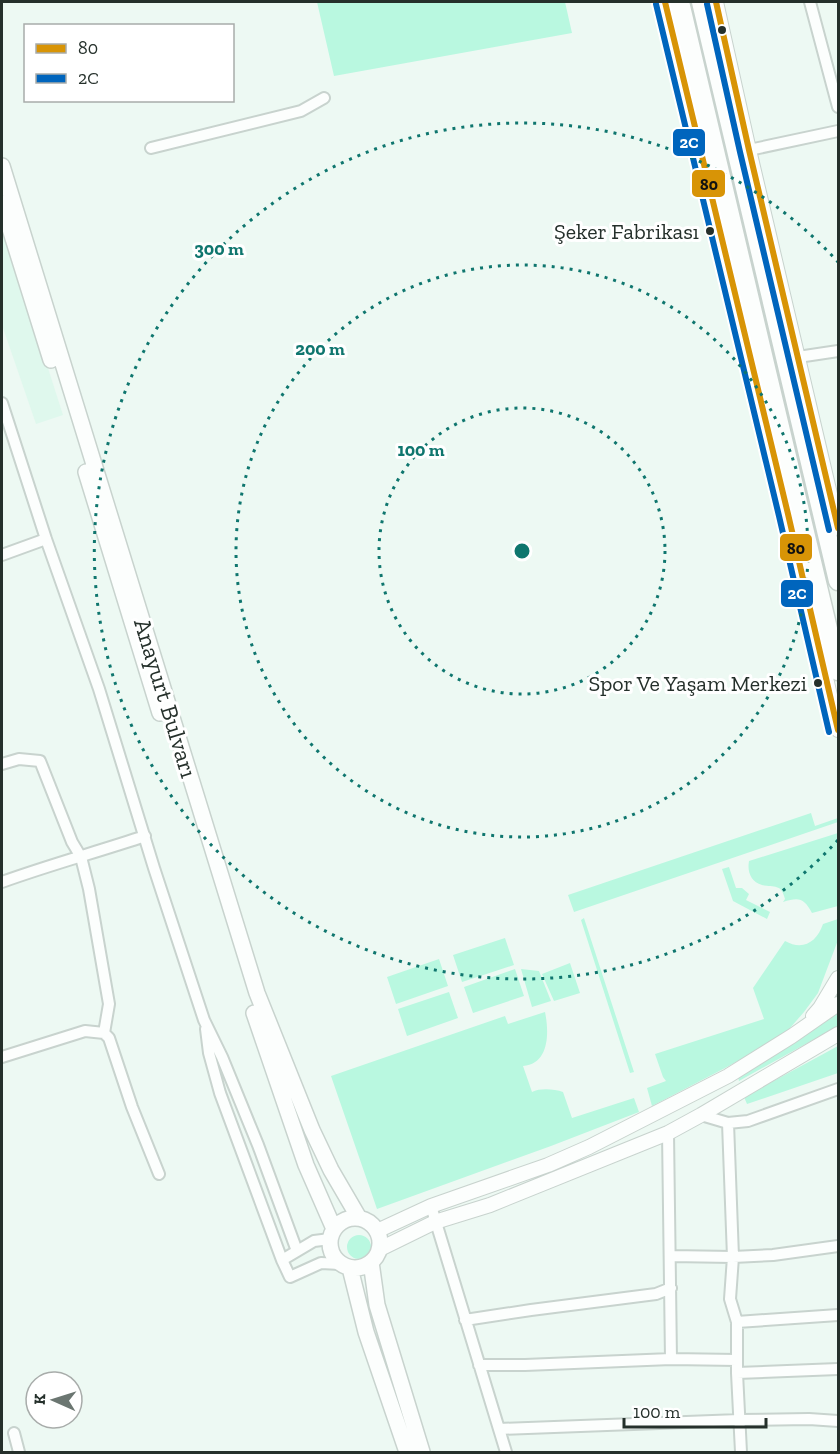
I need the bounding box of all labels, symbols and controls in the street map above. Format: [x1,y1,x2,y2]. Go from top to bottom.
legend [24,24,234,102]
unlabelled marker [716,24,728,36]
text: 80 [78,37,98,59]
text: 2C [78,67,99,89]
line badge: 2C [672,128,706,157]
text: 2C [680,133,698,152]
line badge: 80 [691,169,726,198]
text: 80 [700,175,718,194]
place label: Şeker Fabrikası [554,218,699,245]
marker: Şeker Fabrikası [704,225,716,237]
text: 300 m [194,238,244,260]
text: 200 m [295,338,345,360]
text: 100 m [397,439,445,461]
line badge: 80 [779,533,813,562]
text: 80 [787,539,805,558]
centre of rings [512,541,532,561]
line badge: 2C [780,579,814,608]
text: 2C [788,584,806,603]
street label: Anayurt Bulvarı [128,615,204,781]
place label: Spor Ve Yaşam Merkezi [588,670,807,697]
marker: Spor Ve Yaşam Merkezi [812,677,824,689]
north arrow [24,1370,84,1430]
scale bar [624,1391,766,1429]
text: K [30,1393,49,1405]
text: 100 m [633,1401,681,1423]

